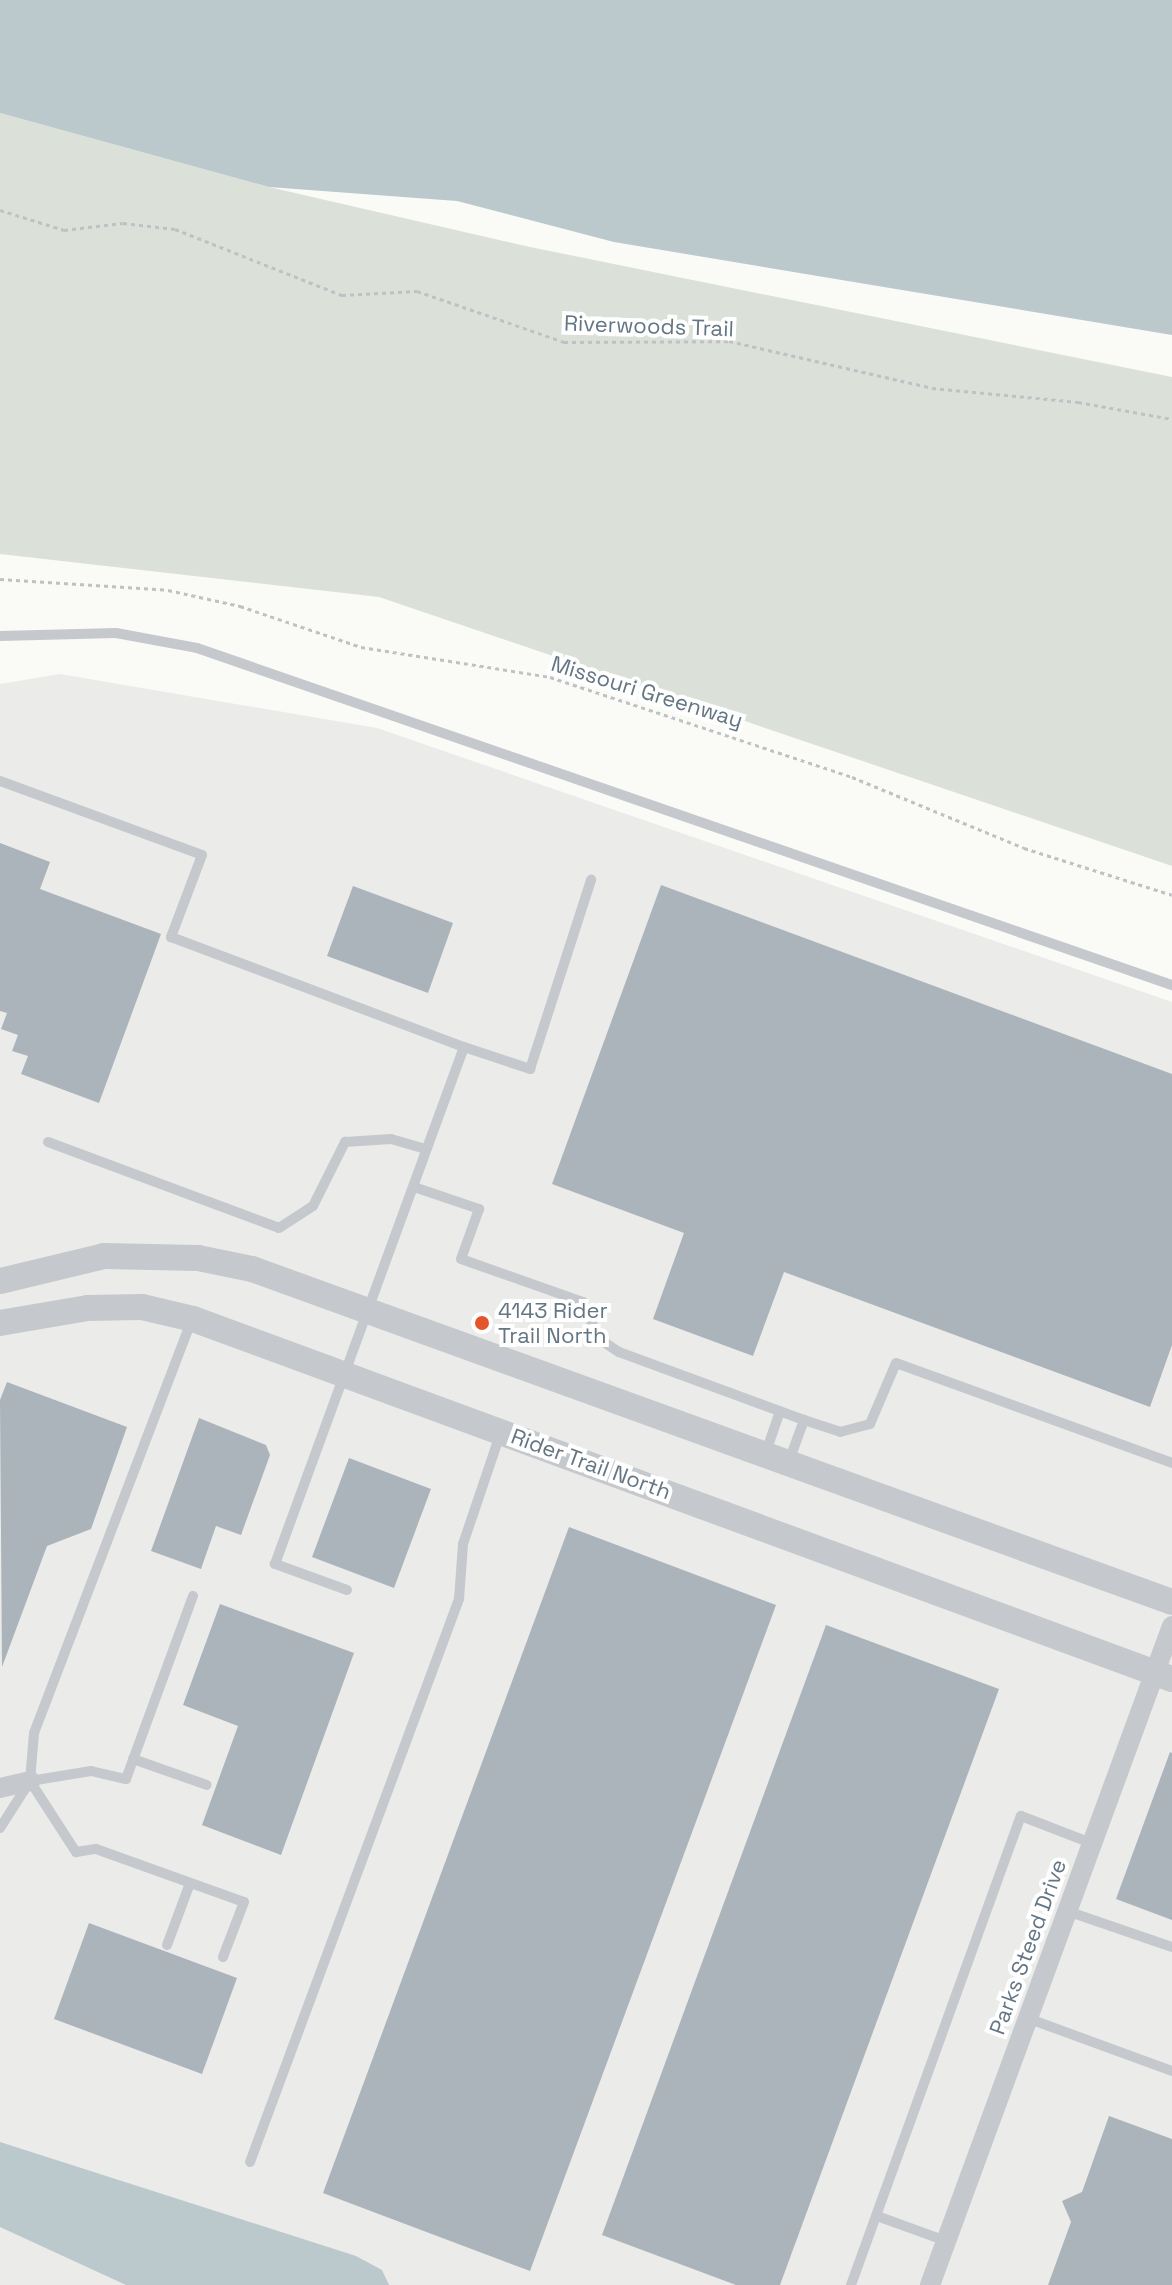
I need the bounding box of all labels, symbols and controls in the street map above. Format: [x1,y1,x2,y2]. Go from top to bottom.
street label: Riverwoods Trail [563,310,735,342]
street label: Missouri Greenway [548,650,746,734]
place label: 4143 Rider Trail North [498,1297,608,1348]
marker: 4143 Rider Trail North [473,1314,491,1332]
street label: Rider Trail North [507,1423,675,1505]
street label: Parks Steed Drive [984,1856,1072,2038]

